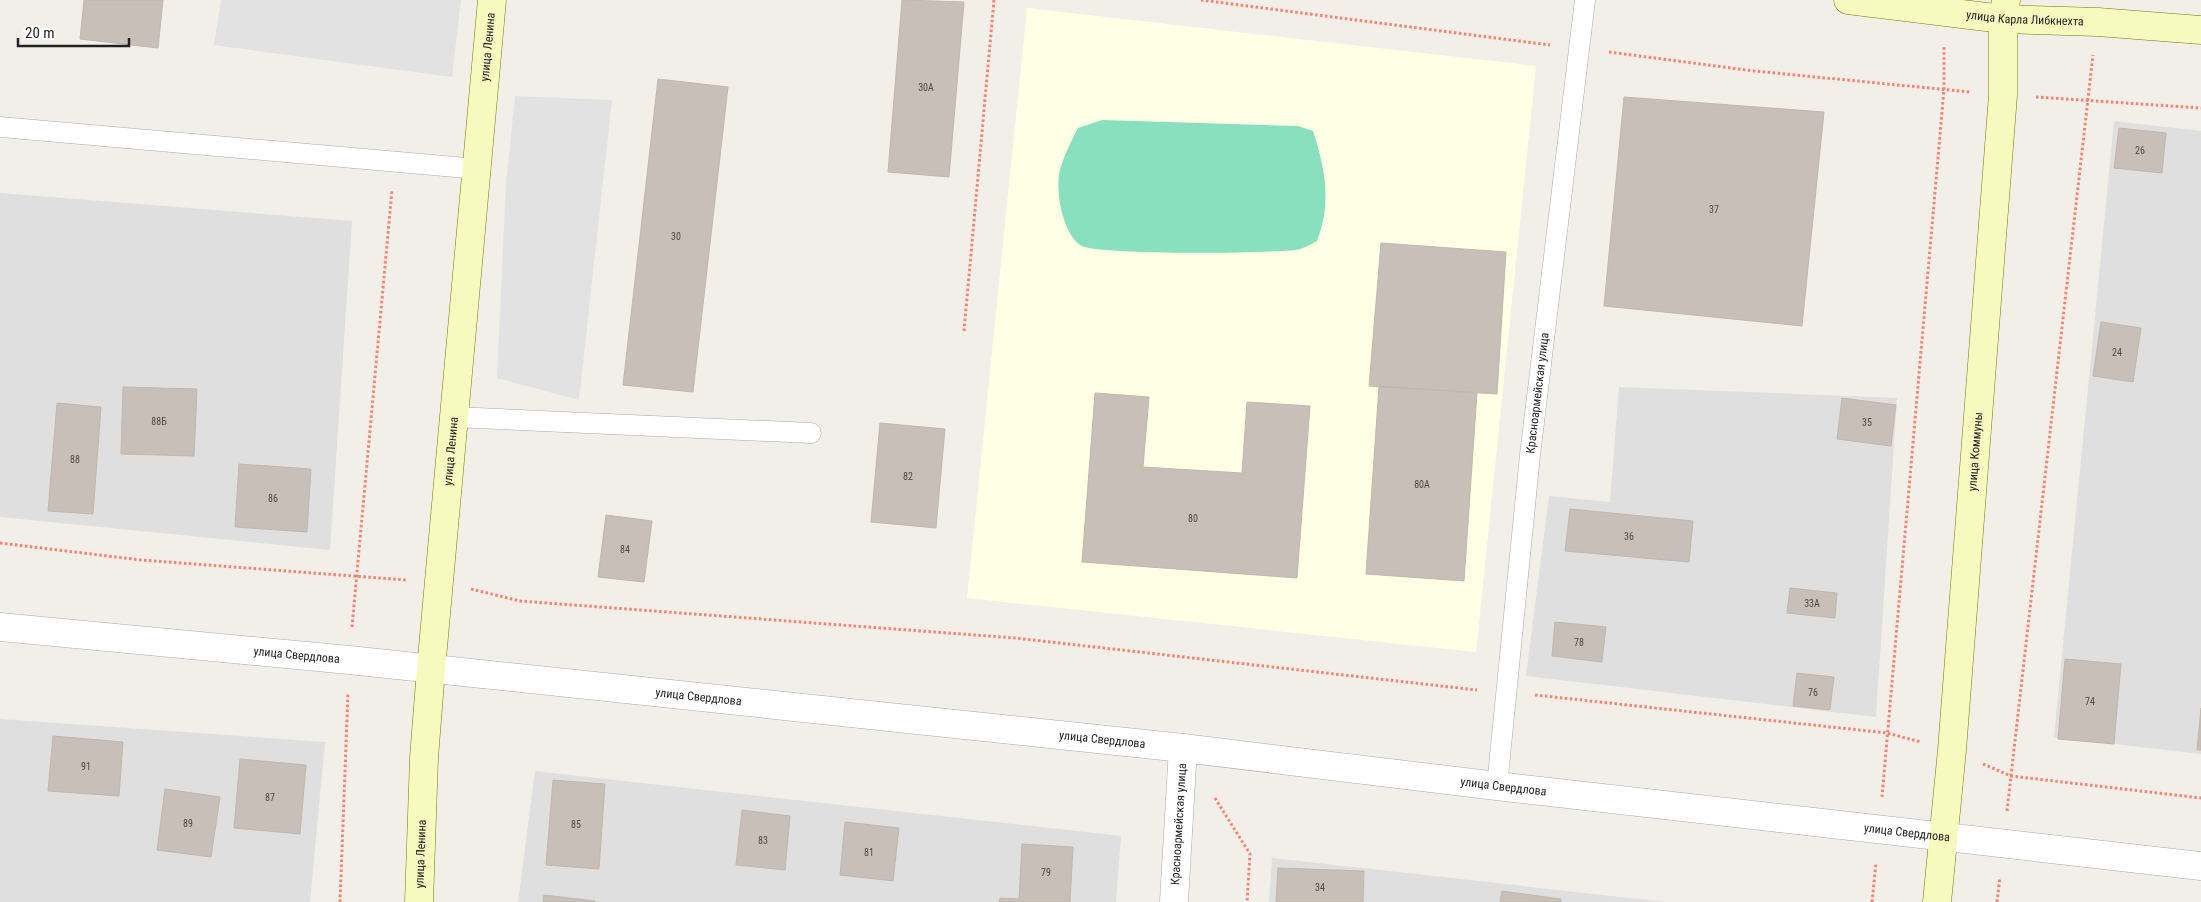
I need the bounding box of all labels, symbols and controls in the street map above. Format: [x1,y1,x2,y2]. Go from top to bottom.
street label: улица Карла Либкнехта [1965,8,2084,29]
street label: улица Ленина [478,12,498,82]
scale bar [18,15,129,47]
text: 20 m [25,24,55,42]
house number: 30А [918,82,934,93]
house number: 26 [2135,145,2145,156]
house number: 37 [1709,204,1719,215]
house number: 30 [671,231,681,242]
street label: Красноармейская улица [1523,332,1552,454]
house number: 24 [2112,347,2122,358]
street label: улица Коммуны [1965,412,1985,492]
house number: 88Б [151,416,167,427]
street label: улица Ленина [441,416,461,486]
house number: 35 [1862,417,1872,428]
house number: 88 [70,454,80,465]
house number: 82 [903,471,913,482]
house number: 80А [1414,479,1430,490]
house number: 86 [268,493,278,504]
house number: 80 [1188,513,1198,524]
house number: 36 [1624,531,1634,542]
house number: 84 [620,544,630,555]
house number: 33А [1804,598,1820,609]
house number: 78 [1574,637,1584,648]
street label: улица Свердлова [253,644,341,666]
street label: улица Свердлова [655,685,743,708]
house number: 76 [1808,687,1818,698]
house number: 74 [2085,696,2095,707]
street label: улица Свердлова [1059,728,1146,751]
house number: 91 [81,761,91,772]
street label: Красноармейская улица [1168,763,1189,885]
street label: улица Свердлова [1460,775,1548,799]
house number: 87 [265,792,275,803]
house number: 89 [183,818,193,829]
street label: улица Ленина [412,819,429,889]
house number: 85 [571,819,581,830]
street label: улица Свердлова [1863,821,1951,844]
house number: 83 [758,835,768,846]
house number: 81 [864,847,874,858]
house number: 79 [1041,867,1051,878]
house number: 34 [1315,882,1325,893]

